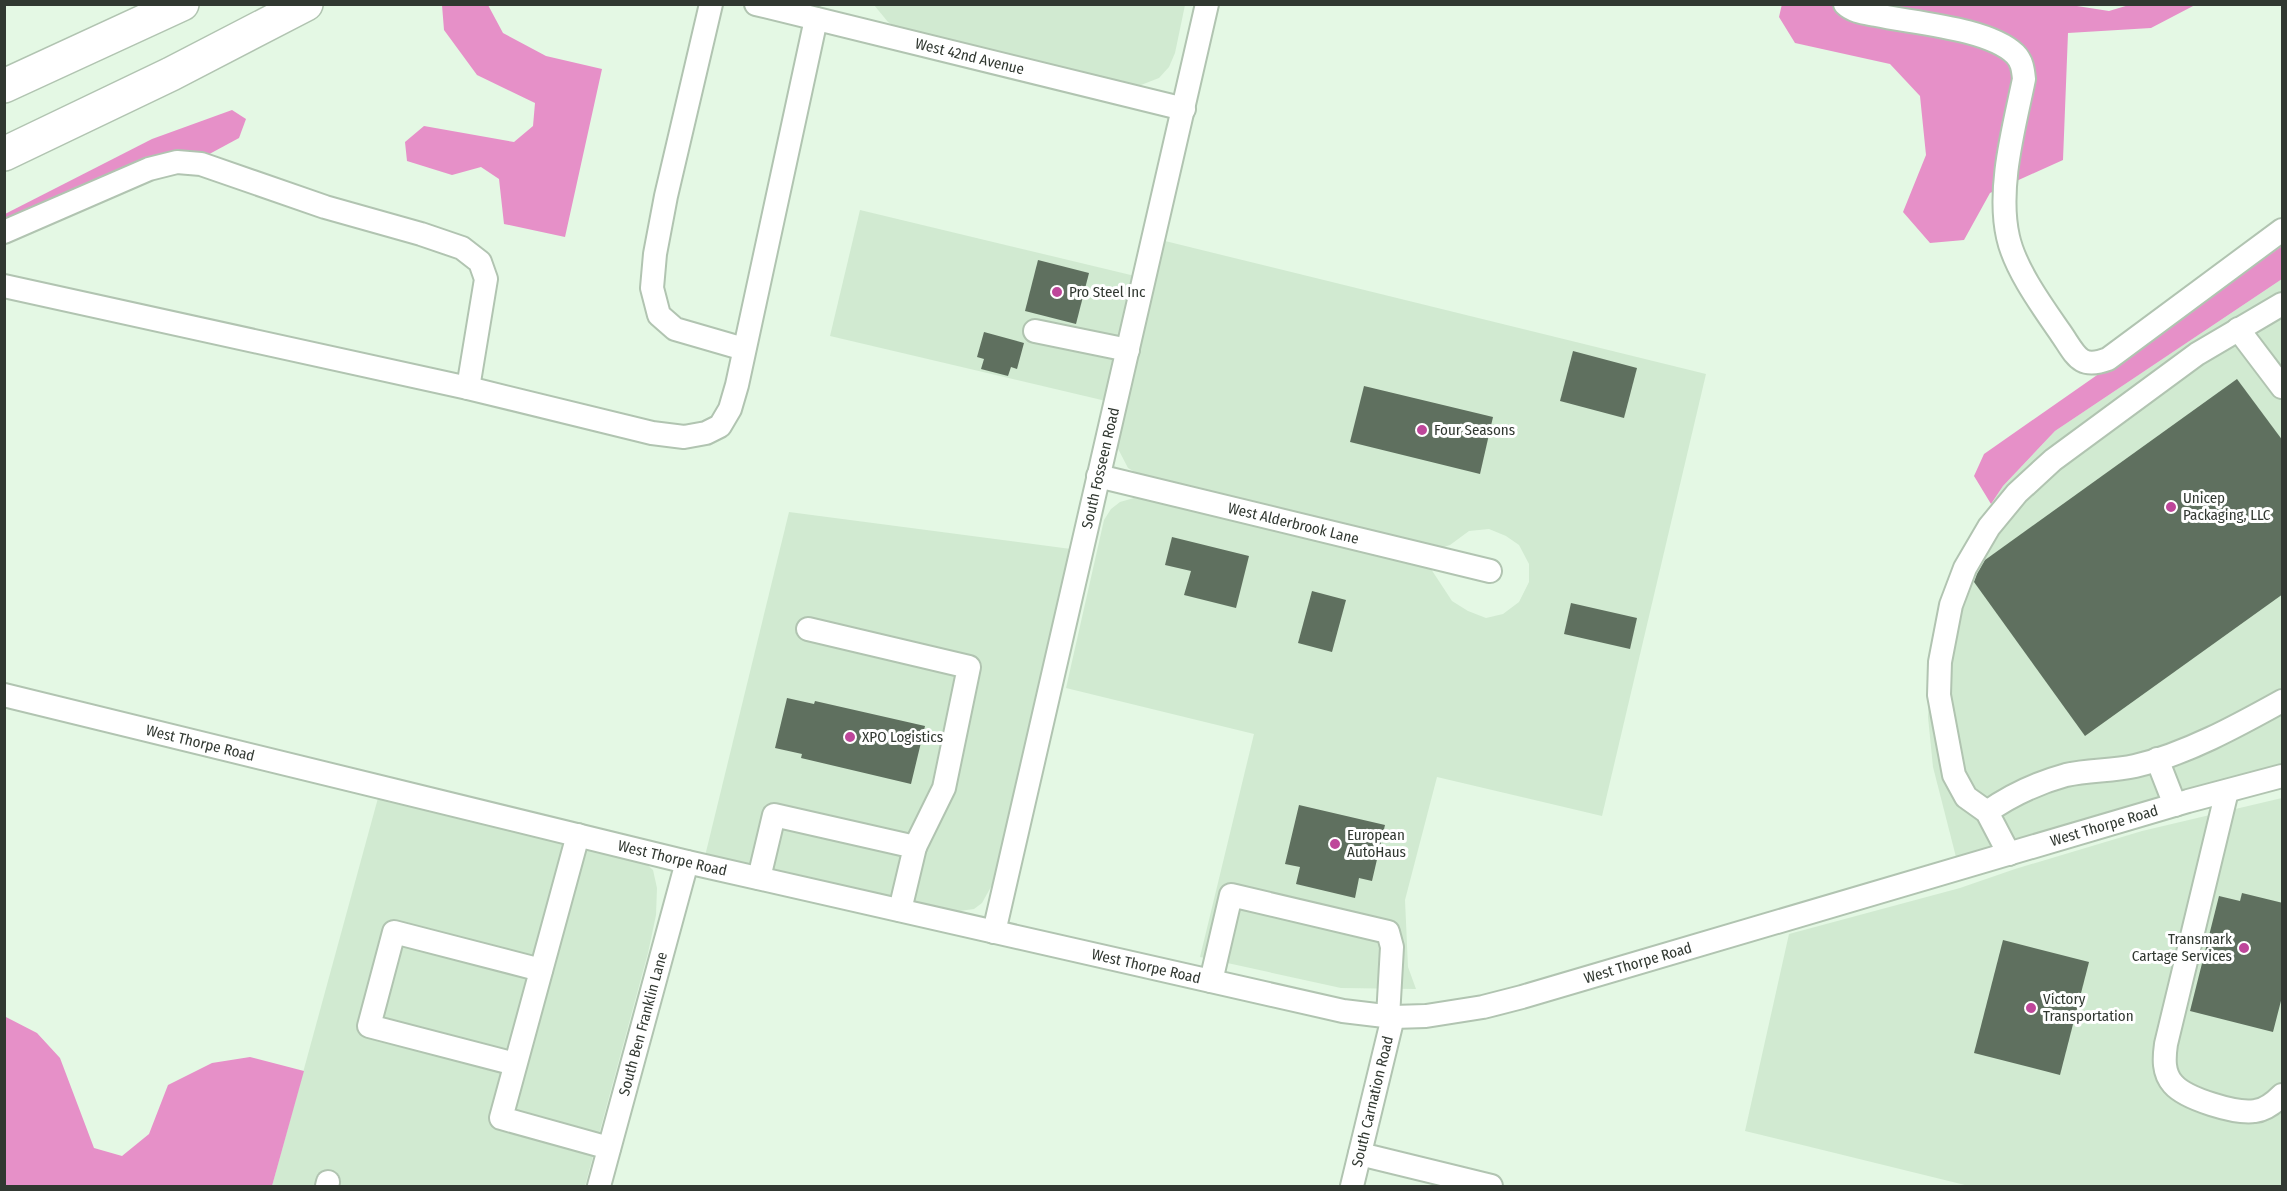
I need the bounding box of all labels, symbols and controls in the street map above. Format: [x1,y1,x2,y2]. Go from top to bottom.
street label: West 42nd Avenue [913,34,1026,78]
place label: Pro Steel Inc [1069,283,1146,301]
marker: Pro Steel Inc [1050,285,1064,299]
street label: South Fosseen Road [1078,406,1123,530]
place label: Four Seasons [1434,421,1515,439]
marker: Four Seasons [1415,423,1429,437]
place label: Unicep Packaging, LLC [2183,489,2271,524]
street label: West Alderbrook Lane [1226,499,1361,548]
marker: Unicep Packaging, LLC [2164,500,2178,514]
street label: West Thorpe Road [144,721,256,765]
place label: XPO Logistics [862,728,943,746]
marker: XPO Logistics [843,730,857,744]
street label: West Thorpe Road [2048,801,2160,850]
place label: European AutoHaus [1347,826,1406,861]
street label: West Thorpe Road [616,836,729,880]
marker: European AutoHaus [1328,837,1342,851]
place label: Transmark Cartage Services [2132,930,2232,965]
street label: West Thorpe Road [1582,939,1694,987]
marker: Transmark Cartage Services [2237,941,2251,955]
street label: West Thorpe Road [1090,945,1203,987]
street label: South Ben Franklin Lane [615,950,671,1098]
place label: Victory Transportation [2043,990,2134,1025]
marker: Victory Transportation [2024,1001,2038,1015]
street label: South Carnation Road [1348,1034,1397,1169]

